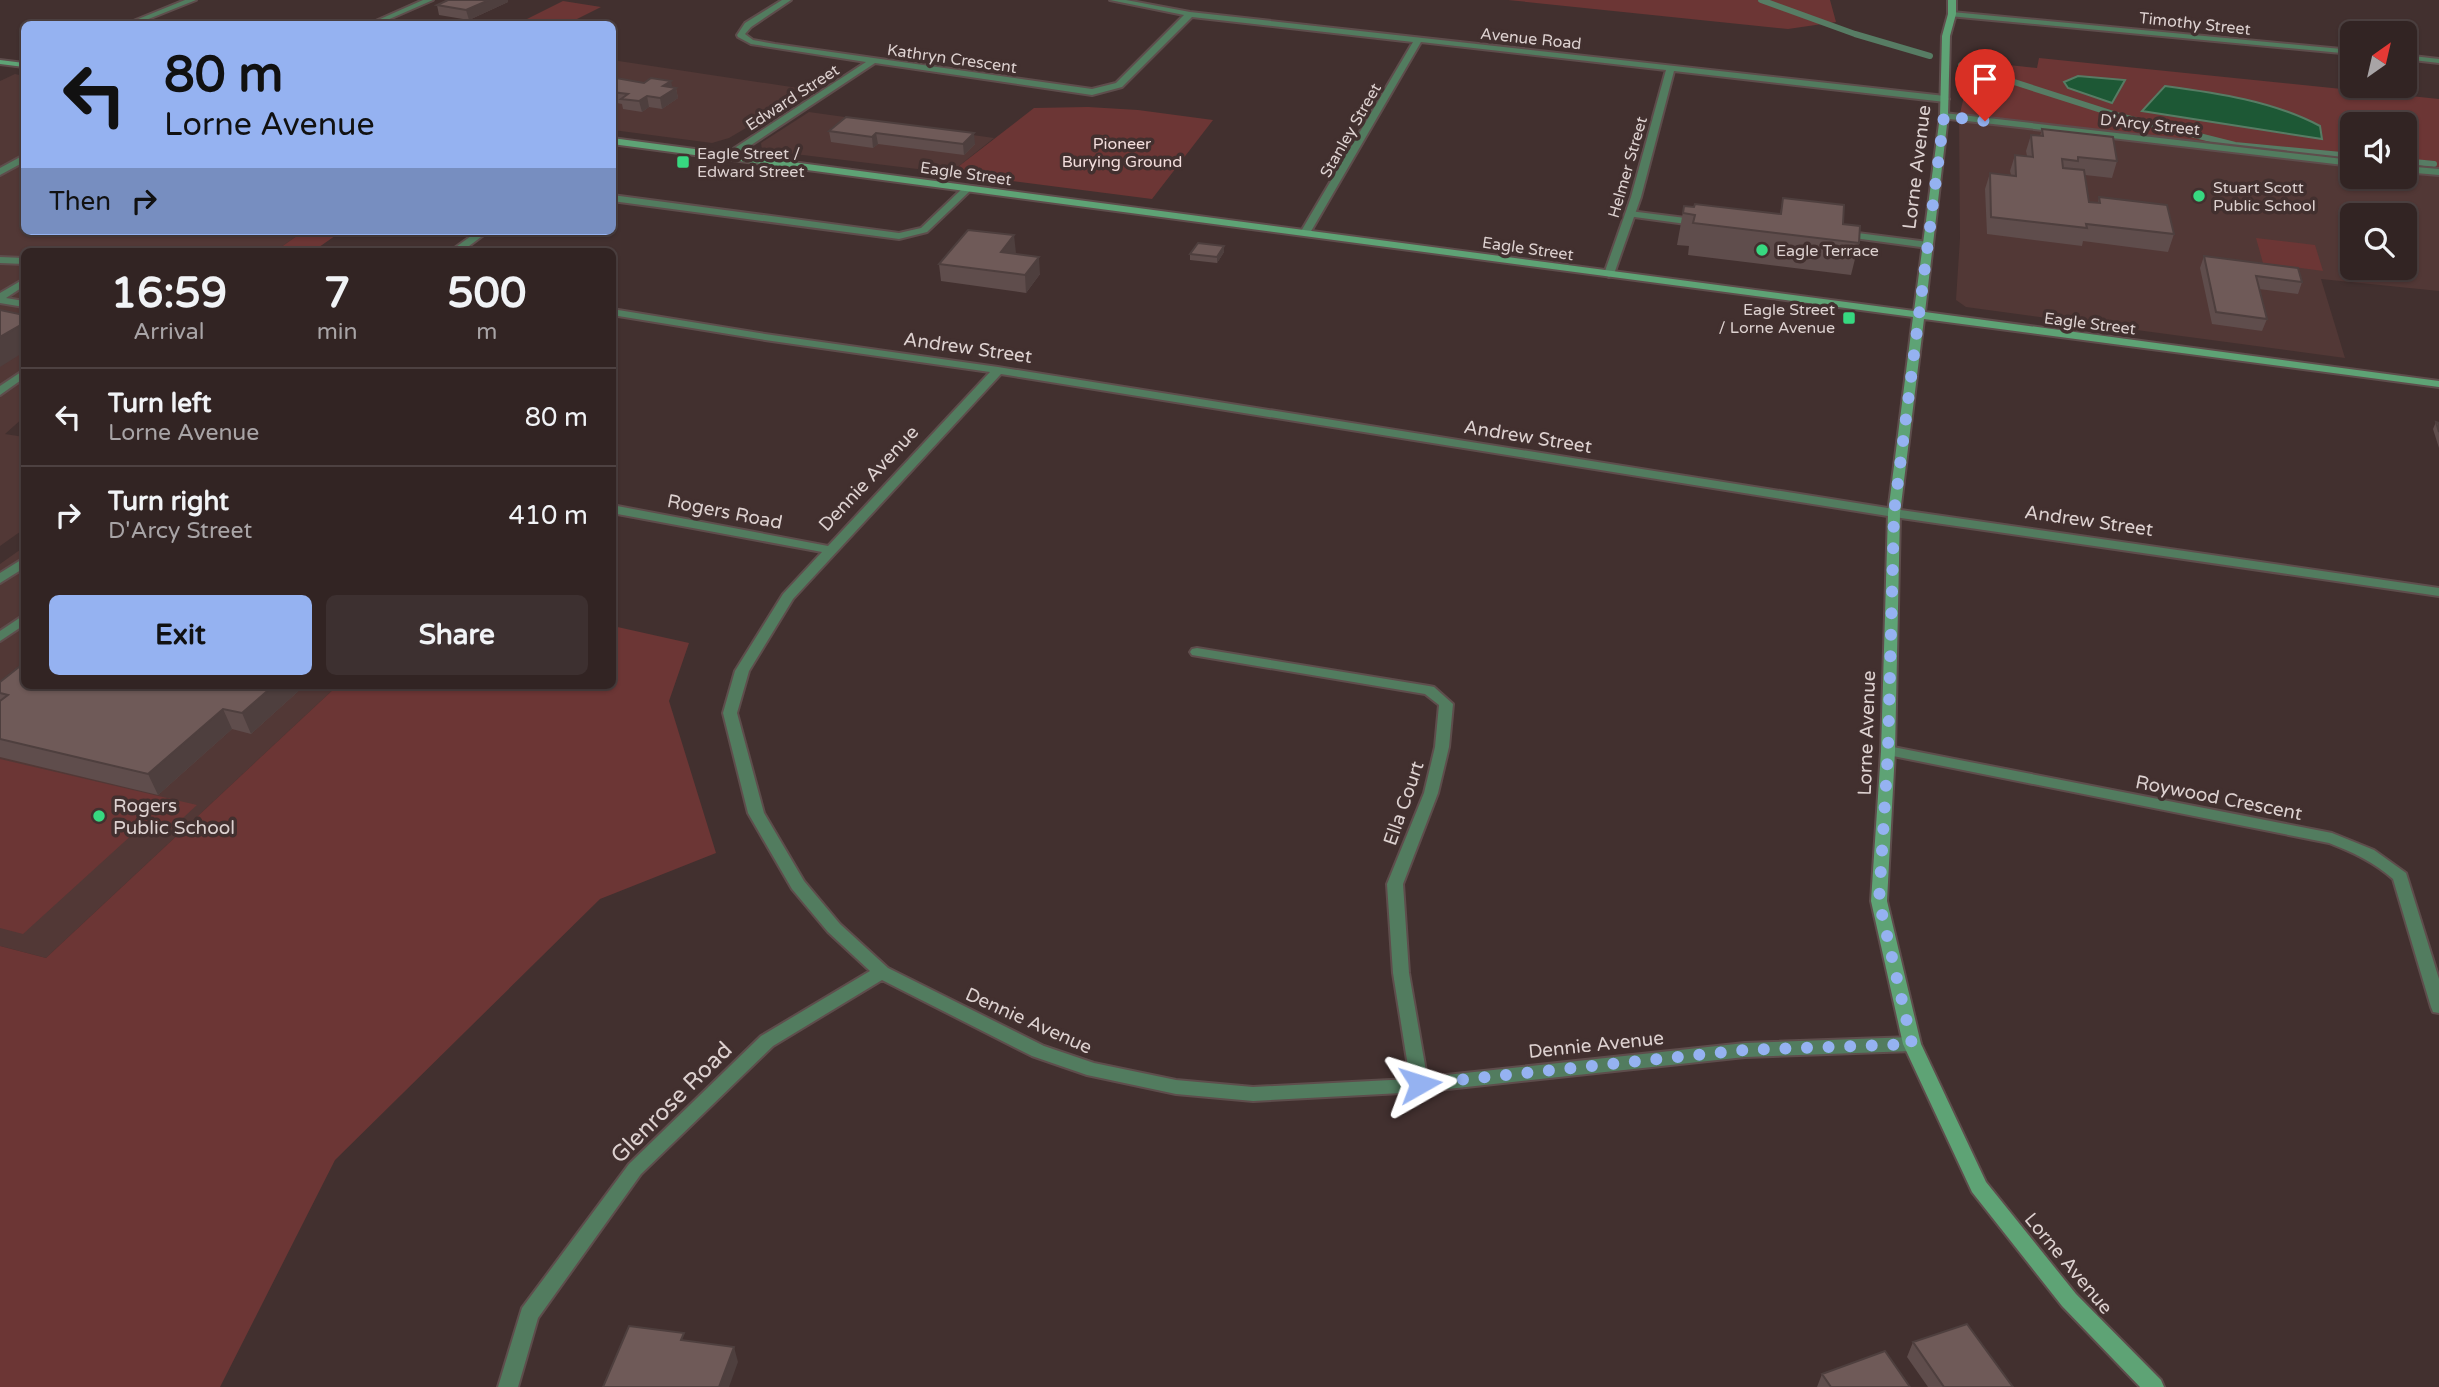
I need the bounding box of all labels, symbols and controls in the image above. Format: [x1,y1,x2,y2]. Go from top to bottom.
street label: Timothy Street [2138,8,2252,40]
north arrow [2340,21,2417,98]
map controls [2340,21,2417,280]
street label: Avenue Road [1479,24,1582,54]
street label: Kathryn Crescent [886,40,1018,78]
text: 80 m [164,46,283,105]
icon: left [49,49,140,140]
pin [1955,49,2015,121]
street label: Edward Street [742,60,843,136]
icon: arrive [1966,60,2004,98]
street label: Stanley Street [1316,80,1386,181]
street label: Lorne Avenue [1898,104,1936,231]
text: Lorne Avenue [164,106,375,144]
street label: D'Arcy Street [2099,110,2201,140]
button: sound [2340,112,2417,189]
street label: Helmer Street [1604,114,1652,220]
park label: Pioneer Burying Ground [1062,134,1182,172]
place label: Eagle Street / Edward Street [697,144,805,182]
marker: Eagle Street / Edward Street [675,154,691,170]
street label: Eagle Street [919,158,1013,190]
place label: Stuart Scott Public School [2213,178,2316,216]
icon: right [125,182,163,220]
text: Then [49,186,111,217]
marker: Stuart Scott Public School [2191,188,2207,204]
button: search [2340,203,2417,280]
street label: Eagle Street [1481,233,1575,265]
place label: Eagle Terrace [1776,241,1879,261]
marker: Eagle Terrace [1754,242,1770,258]
text: 16:59 [111,268,227,319]
text: 7 [324,268,350,319]
text: 500 [447,268,526,319]
place label: Eagle Street / Lorne Avenue [1718,300,1835,338]
street label: Eagle Street [2043,308,2137,340]
marker: Eagle Street / Lorne Avenue [1841,310,1857,326]
text: Arrival [133,318,204,346]
text: min [317,318,358,346]
text: m [476,318,497,346]
street label: Andrew Street [902,328,1034,368]
text: Turn left [108,388,211,419]
icon: left [49,398,87,436]
text: 80 m [525,402,588,433]
street label: Andrew Street [1462,416,1594,458]
text: Lorne Avenue [108,419,259,447]
street label: Dennie Avenue [814,421,923,536]
text: Turn right [108,486,229,517]
street label: Rogers Road [665,490,784,534]
icon: right [49,496,87,534]
text: 410 m [508,500,588,531]
street label: Andrew Street [2023,501,2155,541]
text: D'Arcy Street [108,517,252,545]
button: Exit [49,595,312,675]
button: Share [326,595,588,675]
street label: Lorne Avenue [1854,670,1880,796]
street label: Ella Court [1379,758,1429,848]
street label: Roywood Crescent [2134,771,2304,825]
place label: Rogers Public School [113,795,235,839]
marker: Rogers Public School [91,808,107,824]
street label: Dennie Avenue [962,983,1095,1059]
street label: Dennie Avenue [1527,1027,1665,1063]
street label: Glenrose Road [605,1036,738,1169]
position arrow [1383,1047,1457,1121]
street label: Lorne Avenue [2020,1209,2117,1319]

